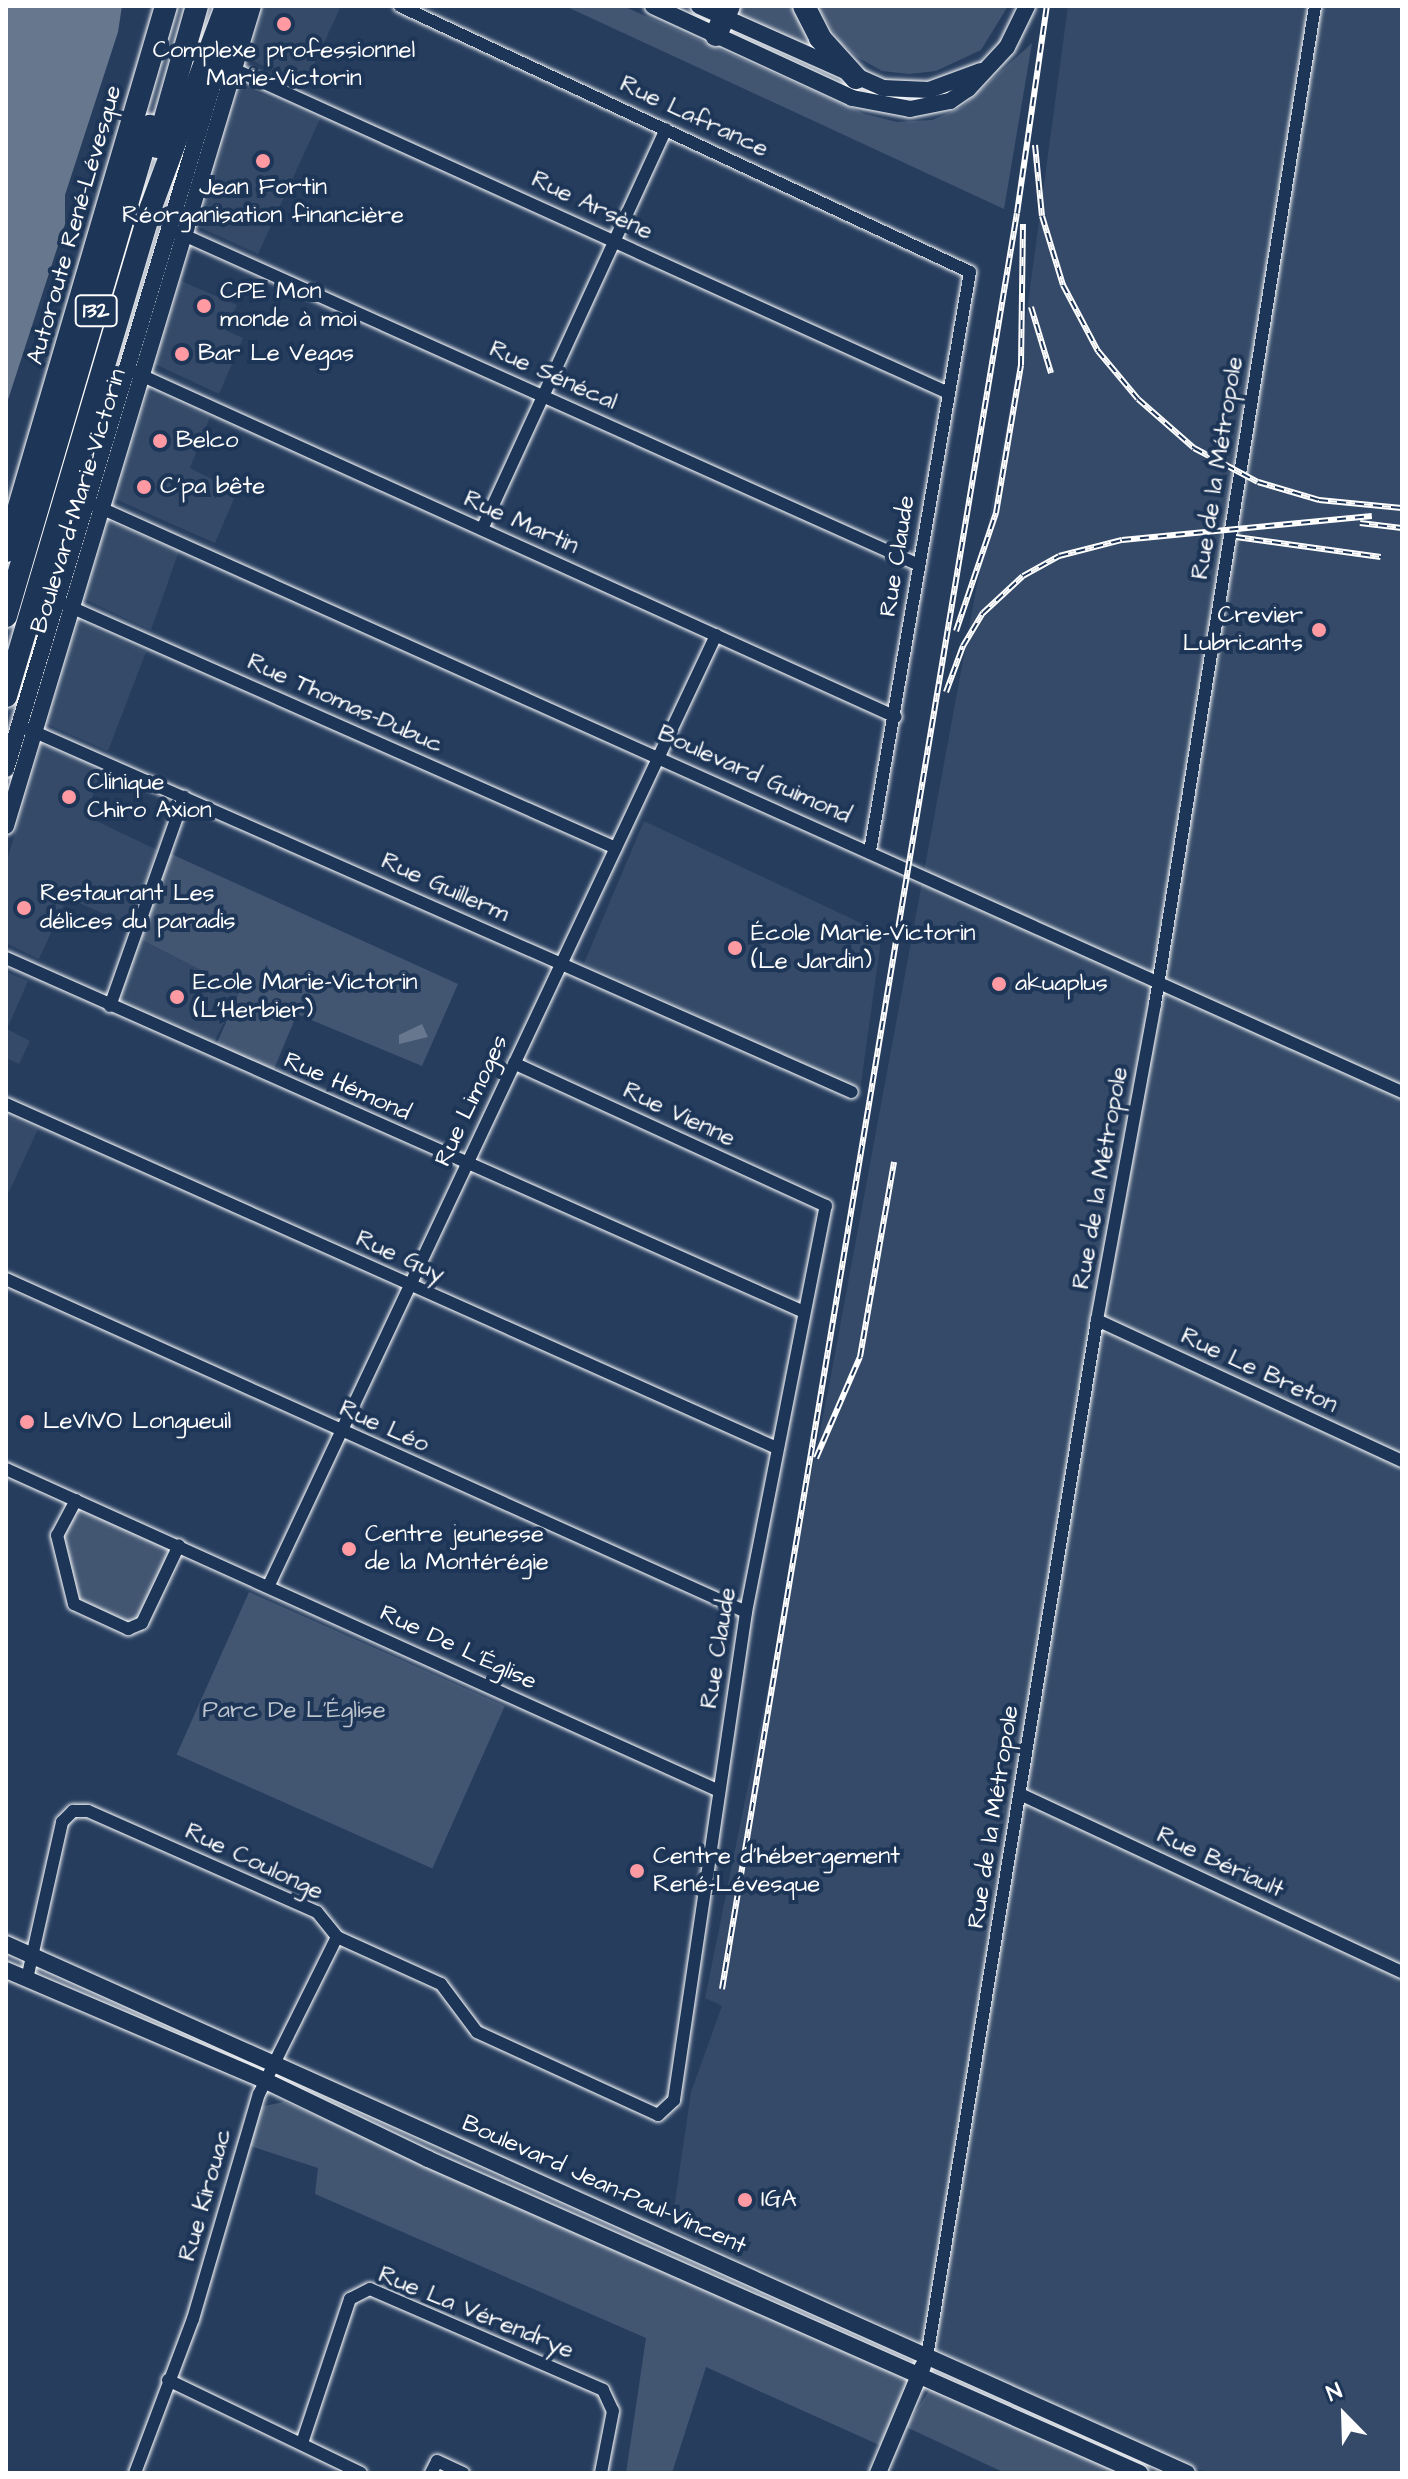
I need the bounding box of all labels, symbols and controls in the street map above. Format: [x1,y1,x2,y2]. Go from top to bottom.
marker: Complexe professionnel Marie-Victorin [275,15,293,33]
place label: Complexe professionnel Marie-Victorin [153,37,415,93]
street label: Rue Lafrance [615,70,773,164]
street label: Autoroute René-Lévesque [21,82,129,368]
marker: Jean Fortin Réorganisation financière [254,152,272,170]
street label: Rue Arsène [527,165,657,247]
place label: Jean Fortin Réorganisation financière [122,174,404,230]
place label: CPE Mon monde à moi [220,278,357,334]
road number: 132 [74,293,118,329]
marker: CPE Mon monde à moi [195,297,213,315]
street label: Rue Sénécal [485,335,621,417]
place label: Bar Le Vegas [198,340,354,368]
marker: Bar Le Vegas [173,345,191,363]
street label: Rue de la Métropole [1186,354,1250,582]
street label: Boulevard Marie-Victorin [25,365,133,637]
place label: Belco [176,427,239,455]
marker: Belco [151,432,169,450]
place label: C'pa bête [160,473,265,501]
marker: C'pa bête [135,478,153,496]
street label: Rue Martin [459,485,583,561]
street label: Rue Claude [874,493,922,619]
place label: Crevier Lubricants [1183,602,1303,658]
marker: Crevier Lubricants [1310,621,1328,639]
street label: Rue Thomas-Dubuc [243,648,447,760]
street label: Boulevard Guimond [653,719,855,831]
place label: Clinique Chiro Axion [87,769,212,825]
marker: Clinique Chiro Axion [58,786,80,808]
street label: Rue Guillerm [377,847,513,929]
place label: Restaurant Les délices du paradis [40,880,236,936]
marker: Restaurant Les délices du paradis [15,899,33,917]
place label: École Marie-Victorin (Le Jardin) [751,920,976,976]
marker: École Marie-Victorin (Le Jardin) [726,939,744,957]
place label: Ecole Marie-Victorin (L'Herbier) [193,969,418,1025]
place label: akuaplus [1015,970,1108,998]
marker: akuaplus [990,975,1008,993]
marker: Ecole Marie-Victorin (L'Herbier) [168,988,186,1006]
street label: Rue Limoges [429,1031,515,1171]
street label: Rue Hémond [279,1046,415,1128]
street label: Rue de la Métropole [1067,1065,1135,1291]
street label: Rue Vienne [618,1076,740,1154]
street label: Rue Guy [351,1225,449,1289]
street label: Rue Le Breton [1176,1322,1342,1420]
street label: Rue Léo [335,1395,433,1459]
place label: LeVIVO Longueuil [43,1408,231,1436]
marker: LeVIVO Longueuil [18,1413,36,1431]
place label: Centre jeunesse de la Montérégie [365,1521,549,1577]
marker: Centre jeunesse de la Montérégie [340,1540,358,1558]
street label: Rue Claude [695,1585,743,1711]
street label: Rue De L'Église [375,1599,541,1697]
park label: Parc De L'Église [202,1697,386,1725]
street label: Rue de la Métropole [962,1703,1026,1931]
street label: Rue Coulonge [180,1817,328,1907]
street label: Rue Bériault [1152,1821,1288,1905]
place label: Centre d'hébergement René-Lévesque [653,1843,900,1899]
marker: Centre d'hébergement René-Lévesque [628,1862,646,1880]
street label: Boulevard Jean-Paul-Vincent [457,2109,751,2261]
street label: Rue Kirouac [173,2125,239,2265]
place label: IGA [761,2186,797,2214]
marker: IGA [736,2191,754,2209]
street label: Rue La Vérendrye [374,2261,578,2365]
north arrow [1304,2375,1384,2455]
text: N [1322,2375,1347,2409]

